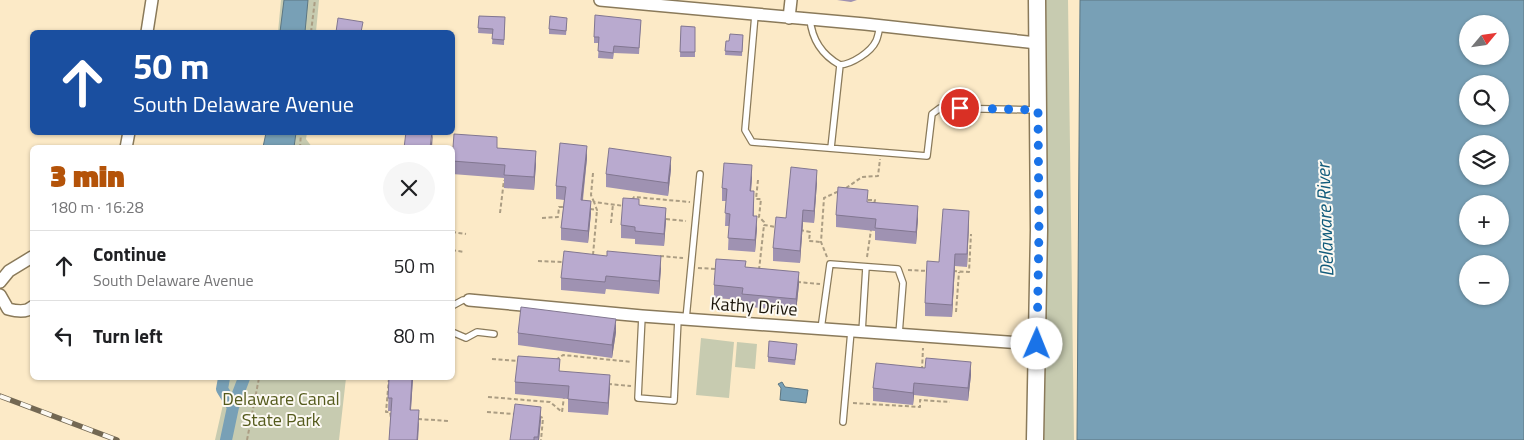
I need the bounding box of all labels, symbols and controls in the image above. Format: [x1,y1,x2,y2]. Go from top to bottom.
north arrow [1459,15,1509,65]
map controls [1459,15,1509,305]
text: 50 m [133,39,209,93]
icon: ahead [50,50,115,115]
button: search [1459,75,1509,125]
text: South Delaware Avenue [133,87,354,121]
pin [939,87,981,129]
icon: arrive [946,94,974,122]
button: layers [1459,135,1509,185]
text: 3 min [50,153,125,199]
water label: Delaware River [1307,161,1340,277]
button: close [383,162,435,214]
text: 180 m · 16:28 [50,195,144,219]
button: + [1459,195,1509,245]
text: Continue [93,239,166,268]
text: 50 m [394,251,435,280]
icon: ahead [50,252,78,280]
button: − [1459,255,1509,305]
text: South Delaware Avenue [93,268,254,292]
street label: Kathy Drive [710,289,798,323]
position arrow [1010,317,1062,369]
text: Turn left [93,321,163,350]
text: 80 m [394,321,435,350]
icon: left [50,322,78,350]
park label: Delaware Canal State Park [222,385,340,433]

